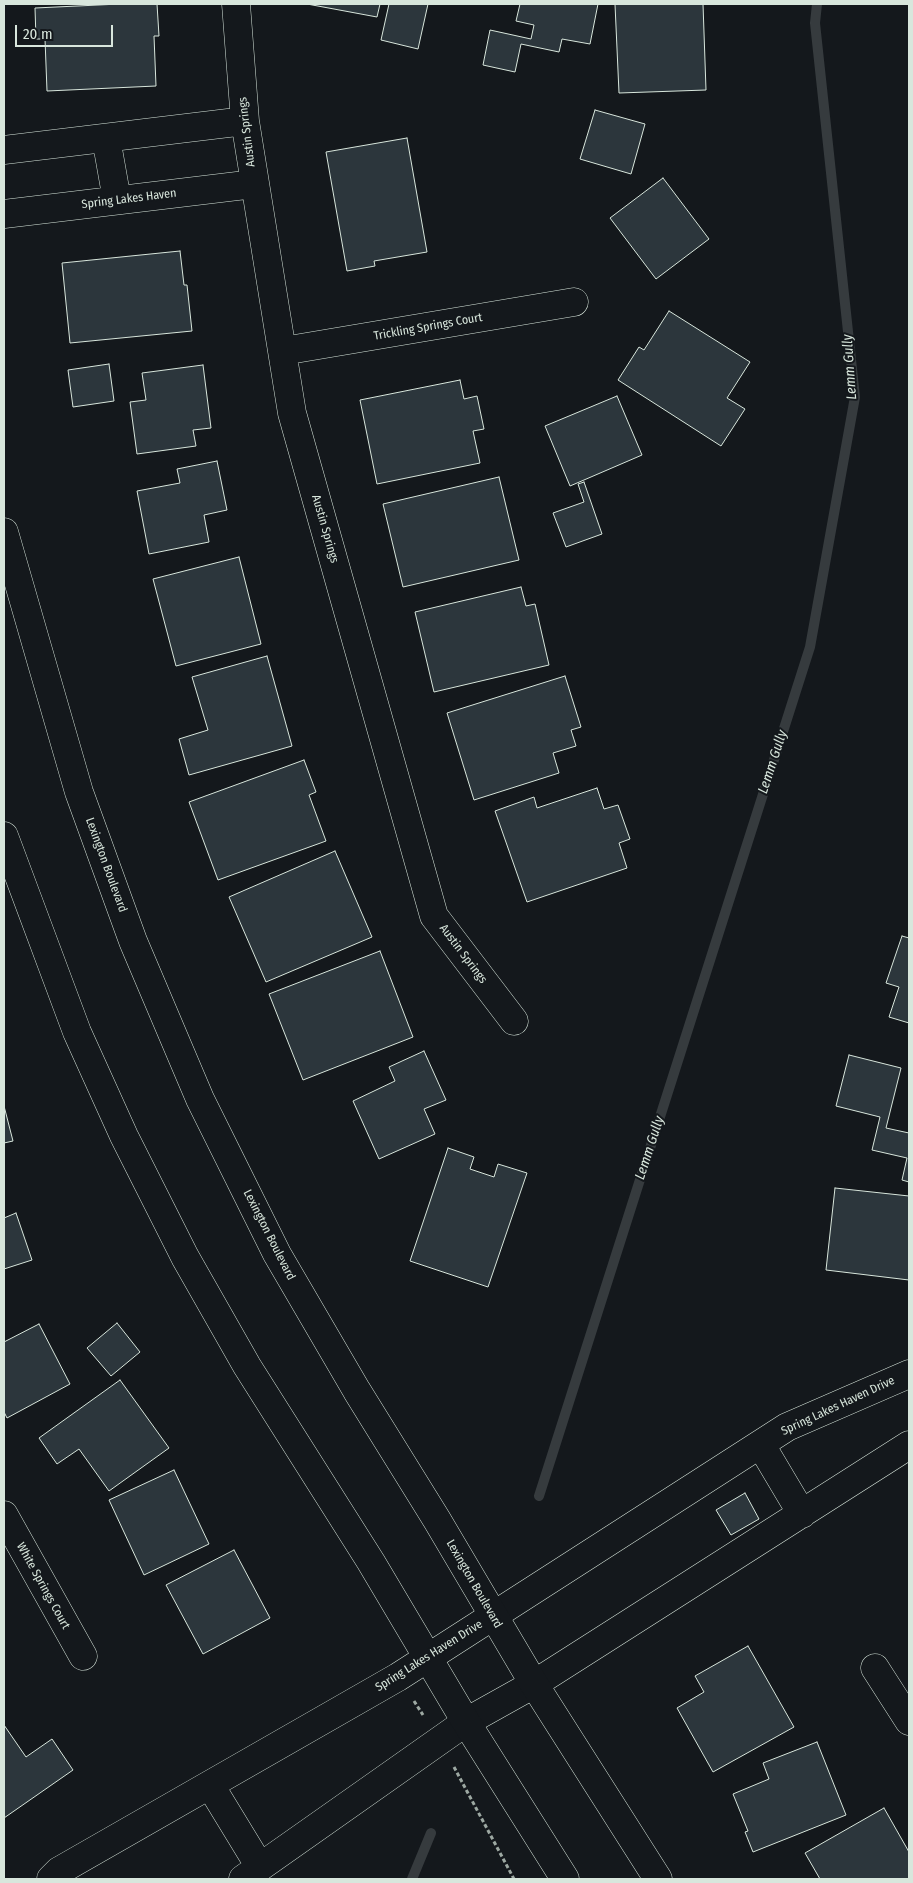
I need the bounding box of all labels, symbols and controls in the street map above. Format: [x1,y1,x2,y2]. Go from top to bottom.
scale bar [18,15,115,47]
text: 20 m [23,25,53,43]
street label: Austin Springs [236,96,258,168]
street label: Spring Lakes Haven [81,186,177,212]
street label: Trickling Springs Court [373,310,483,344]
water label: Lemm Gully [839,334,861,400]
street label: Austin Springs [308,493,342,565]
water label: Lemm Gully [755,728,791,796]
street label: Lexington Boulevard [82,816,130,914]
street label: Austin Springs [436,922,490,986]
water label: Lemm Gully [632,1114,668,1182]
street label: Lexington Boulevard [240,1187,298,1283]
street label: Spring Lakes Haven Drive [779,1373,897,1439]
street label: Lexington Boulevard [443,1537,505,1631]
street label: White Springs Court [13,1540,73,1632]
street label: Spring Lakes Haven Drive [373,1617,485,1695]

